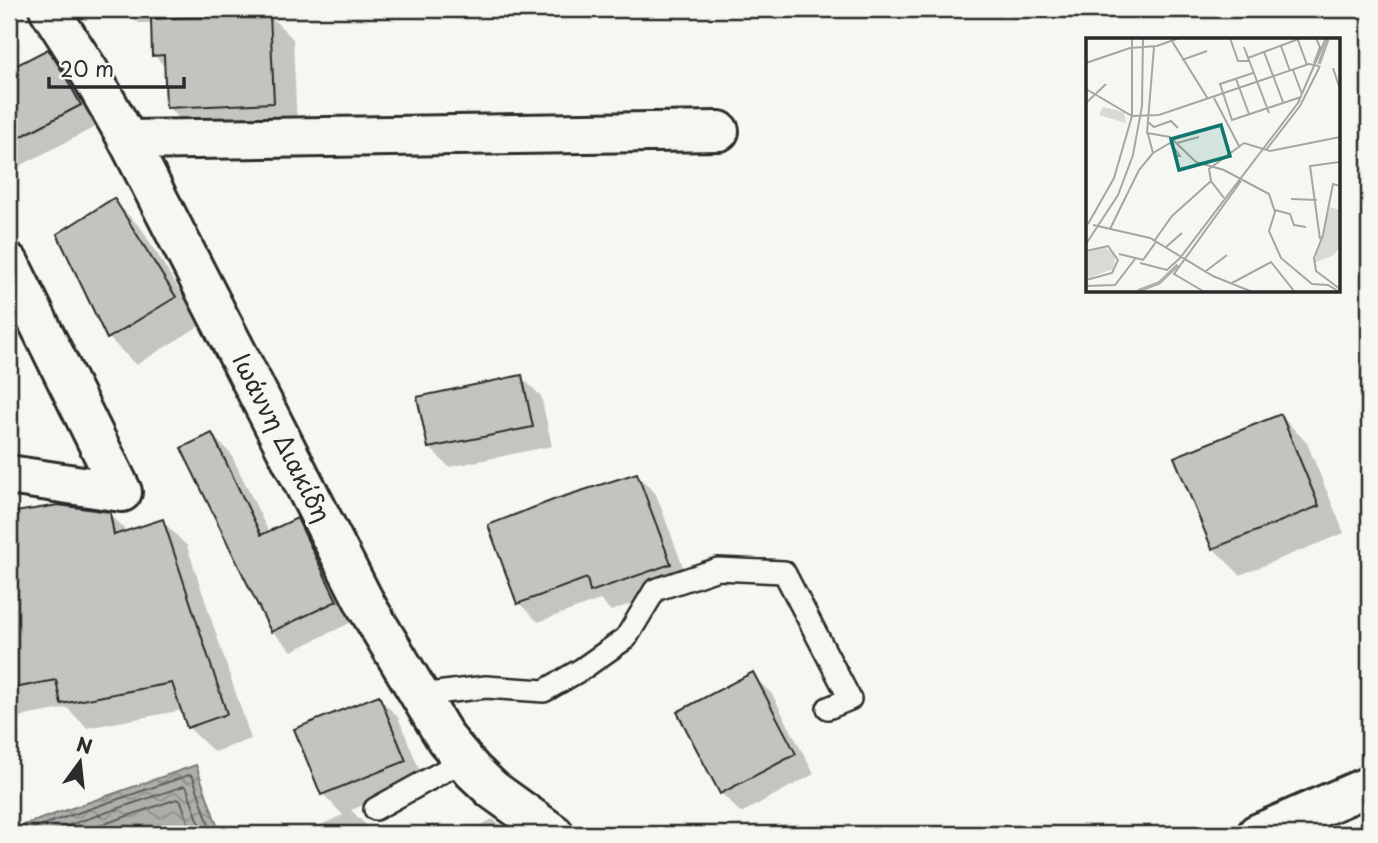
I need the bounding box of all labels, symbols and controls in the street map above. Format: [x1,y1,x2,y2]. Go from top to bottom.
inset map [1086,38,1340,292]
scale bar [49,46,184,90]
text: 20 m [60,52,114,84]
street label: Ιωάννη Διακίδη [225,346,341,528]
north arrow [46,728,116,798]
text: N [74,729,96,760]

